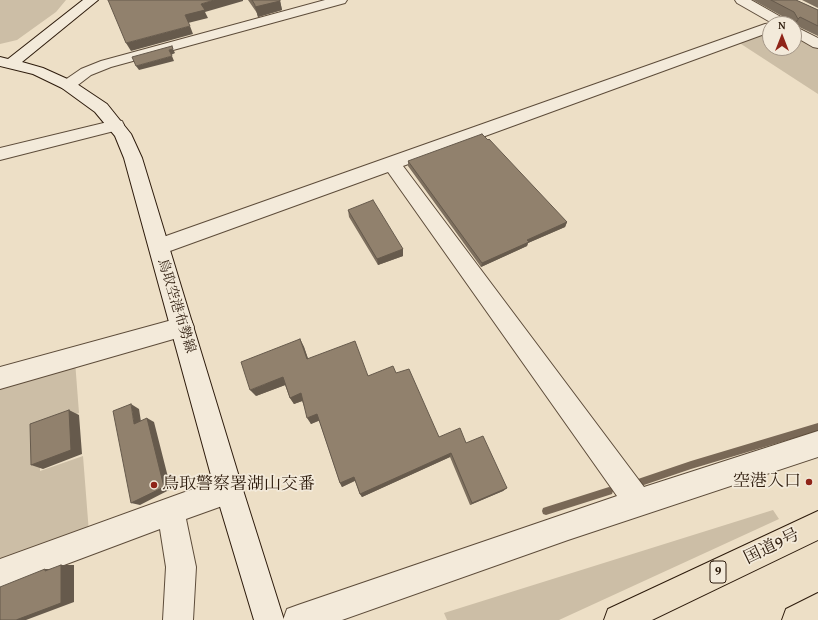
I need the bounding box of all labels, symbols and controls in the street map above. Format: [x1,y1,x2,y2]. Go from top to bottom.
north arrow [762,16,802,56]
text: N [778,17,786,33]
street label: 鳥取空港布勢線 [154,257,198,355]
place label: 空港入口 [733,472,801,492]
place label: 鳥取警察署湖山交番 [162,475,315,495]
marker: 空港入口 [804,477,814,487]
marker: 鳥取警察署湖山交番 [149,480,159,490]
street label: 国道9号 [741,525,803,569]
road number: 9 [710,561,726,583]

